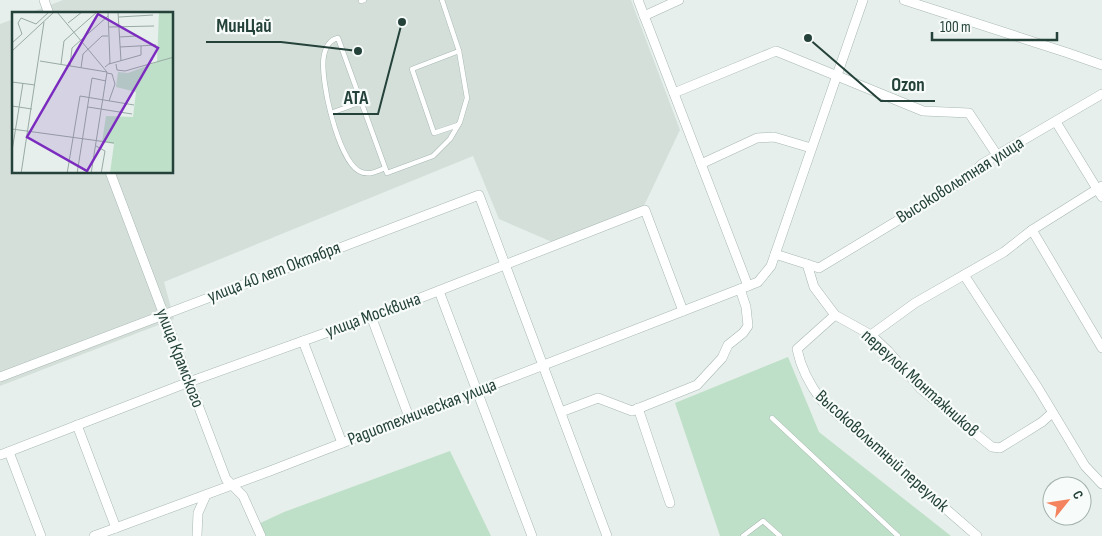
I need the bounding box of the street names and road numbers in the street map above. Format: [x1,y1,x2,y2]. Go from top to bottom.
street label: Высоковольтная улица [892,132,1028,228]
street label: улица 40 лет Октября [205,237,343,307]
street label: улица Москвина [323,288,423,342]
street label: улица Крамского [151,305,209,411]
street label: переулок Монтажников [857,325,983,441]
street label: Радиотехническая улица [345,374,499,450]
street label: Высоковольтный переулок [811,386,953,516]

